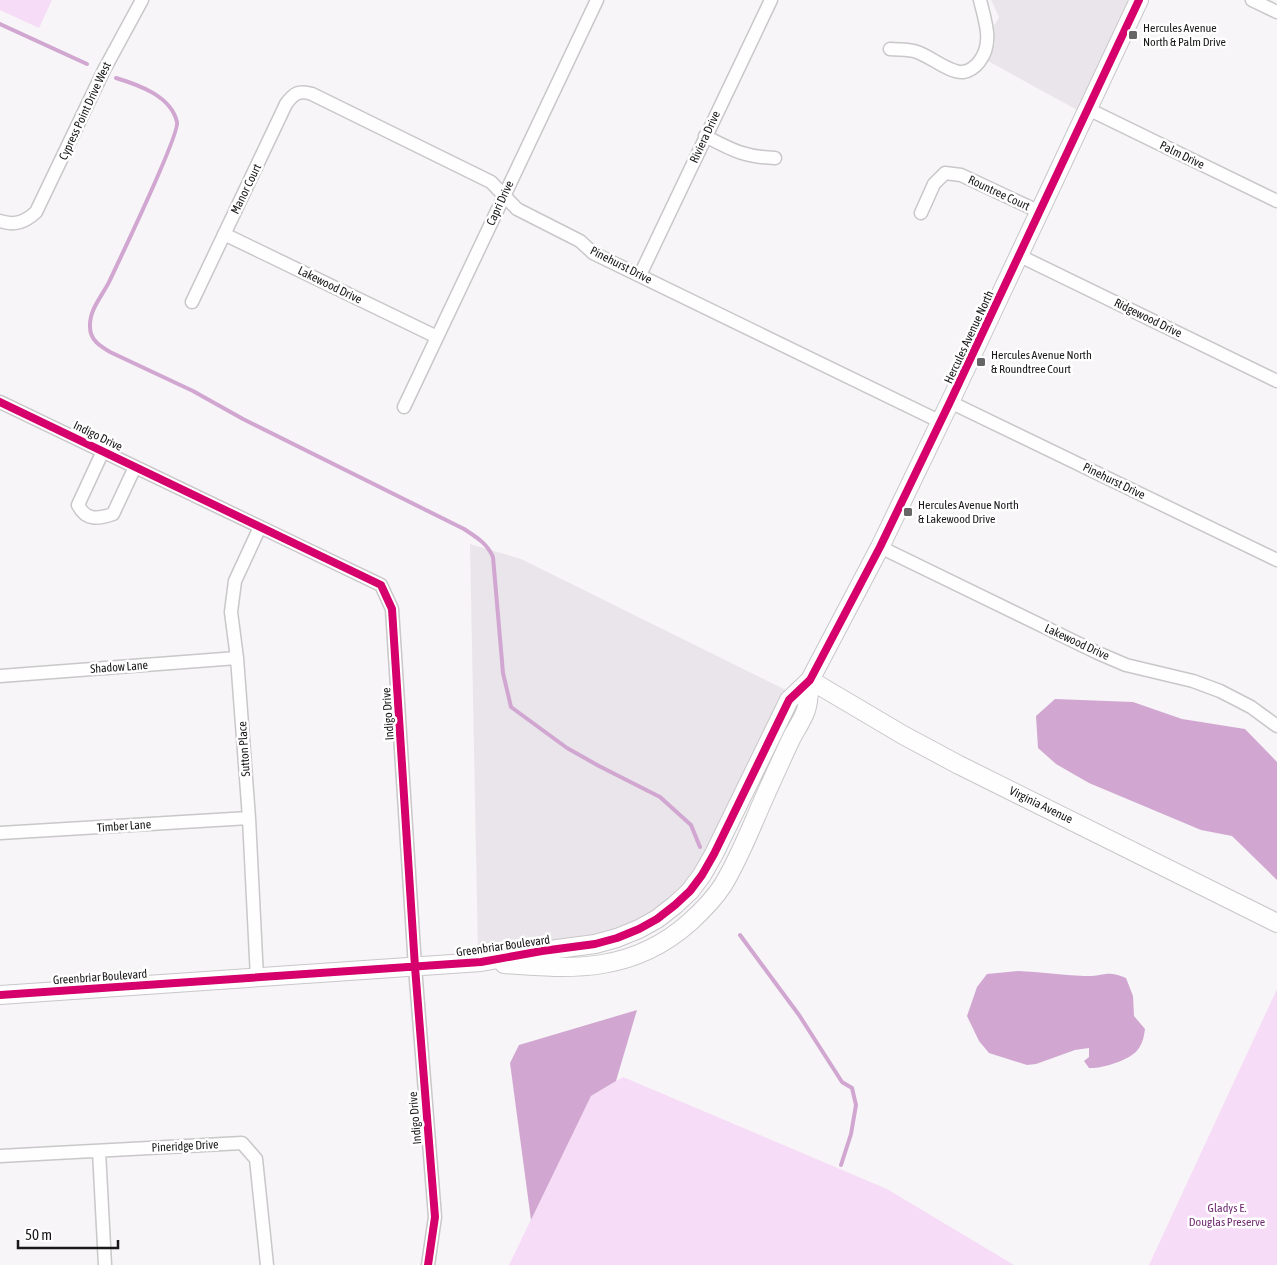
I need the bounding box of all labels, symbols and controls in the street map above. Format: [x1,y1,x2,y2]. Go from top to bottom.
place label: Hercules Avenue North & Palm Drive [1143,21,1226,49]
marker: Hercules Avenue North & Palm Drive [1127,29,1139,41]
street label: Cypress Point Drive West [56,59,114,162]
street label: Riviera Drive [687,109,723,165]
street label: Palm Drive [1157,138,1207,172]
street label: Manor Court [228,161,264,216]
street label: Rountree Court [966,173,1033,214]
street label: Capri Drive [484,178,516,228]
street label: Pinehurst Drive [588,243,654,287]
street label: Lakewood Drive [296,263,364,307]
street label: Hercules Avenue North [941,288,997,386]
street label: Ridgewood Drive [1112,296,1184,340]
place label: Hercules Avenue North & Roundtree Court [991,348,1092,376]
marker: Hercules Avenue North & Roundtree Court [975,356,987,368]
street label: Indigo Drive [71,418,125,454]
street label: Pinehurst Drive [1081,460,1147,502]
place label: Hercules Avenue North & Lakewood Drive [918,498,1019,526]
marker: Hercules Avenue North & Lakewood Drive [902,506,914,518]
street label: Lakewood Drive [1043,621,1111,663]
street label: Shadow Lane [90,658,148,676]
street label: Indigo Drive [379,687,397,741]
street label: Sutton Place [235,721,253,777]
street label: Virginia Avenue [1007,784,1075,826]
street label: Timber Lane [96,817,152,835]
street label: Greenbriar Boulevard [455,932,551,960]
street label: Greenbriar Boulevard [52,967,148,987]
street label: Indigo Drive [406,1091,424,1145]
street label: Pineridge Drive [151,1137,219,1155]
park label: Gladys E. Douglas Preserve [1189,1201,1265,1229]
scale bar [18,1218,118,1250]
text: 50 m [25,1226,52,1243]

